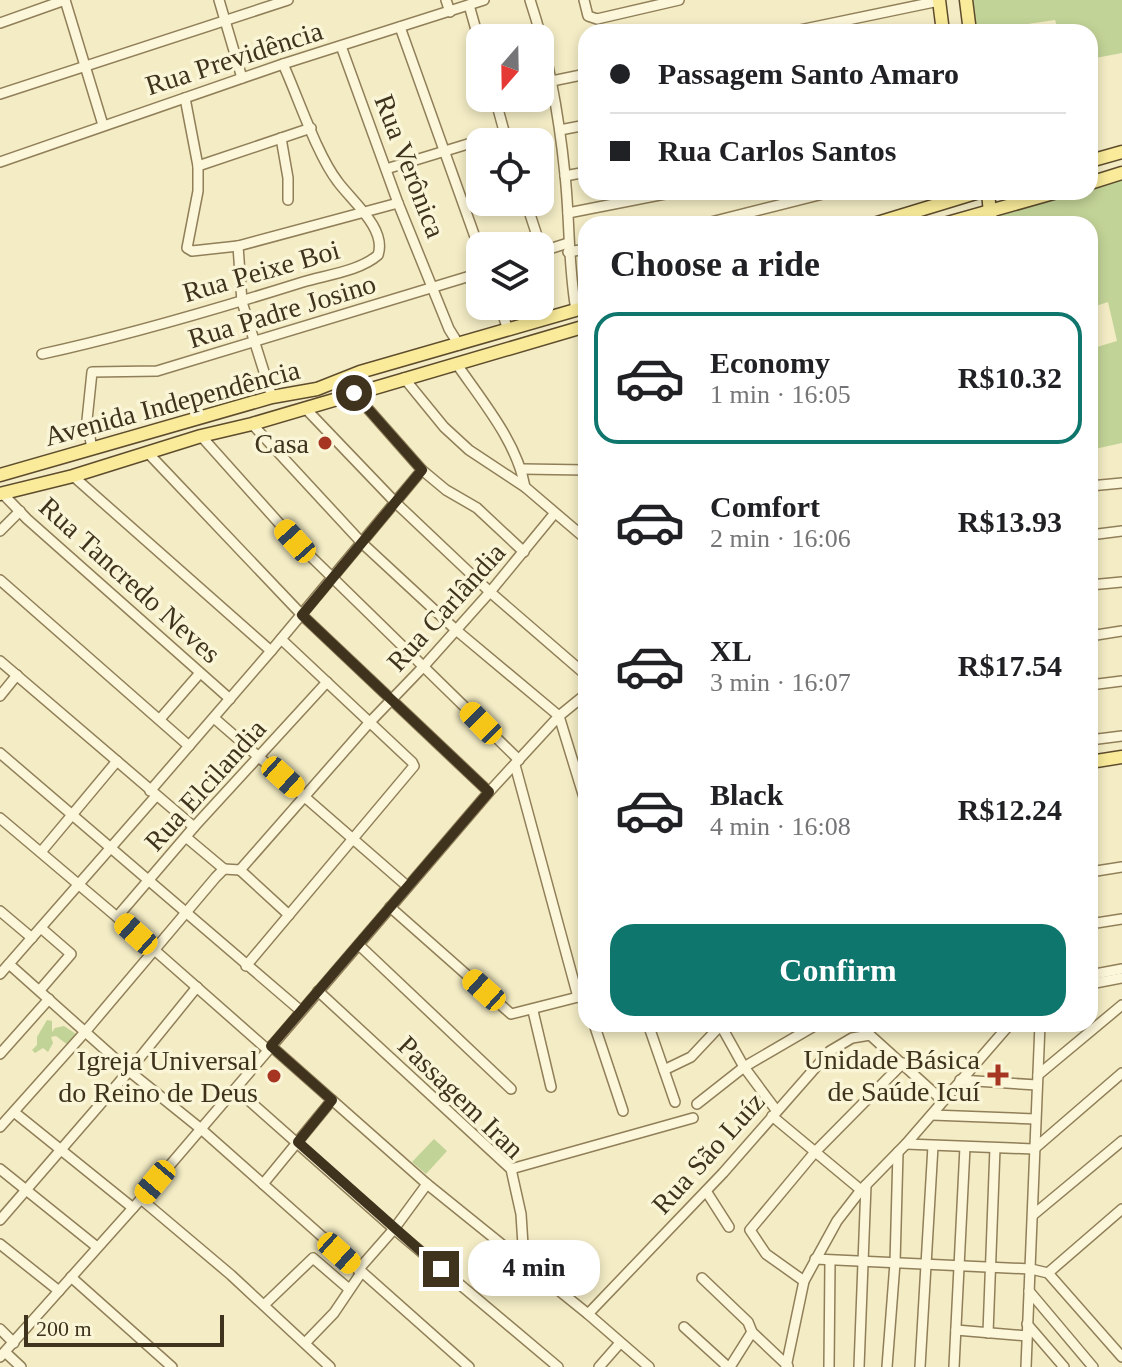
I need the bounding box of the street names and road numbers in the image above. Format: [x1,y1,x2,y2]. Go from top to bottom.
street label: Rua Previdência [142,15,327,101]
street label: Rua Verônica [368,90,452,243]
street label: Rua Peixe Boi [179,234,343,308]
street label: Rua Padre Josino [184,268,380,354]
street label: Avenida Independência [41,354,304,452]
street label: Rua Tancredo Neves [33,491,227,669]
street label: Rua Carlândia [381,536,512,677]
street label: Rua Elcilandia [138,713,272,857]
street label: Passagem Iran [392,1029,530,1165]
street label: Rua São Luíz [645,1086,771,1220]

